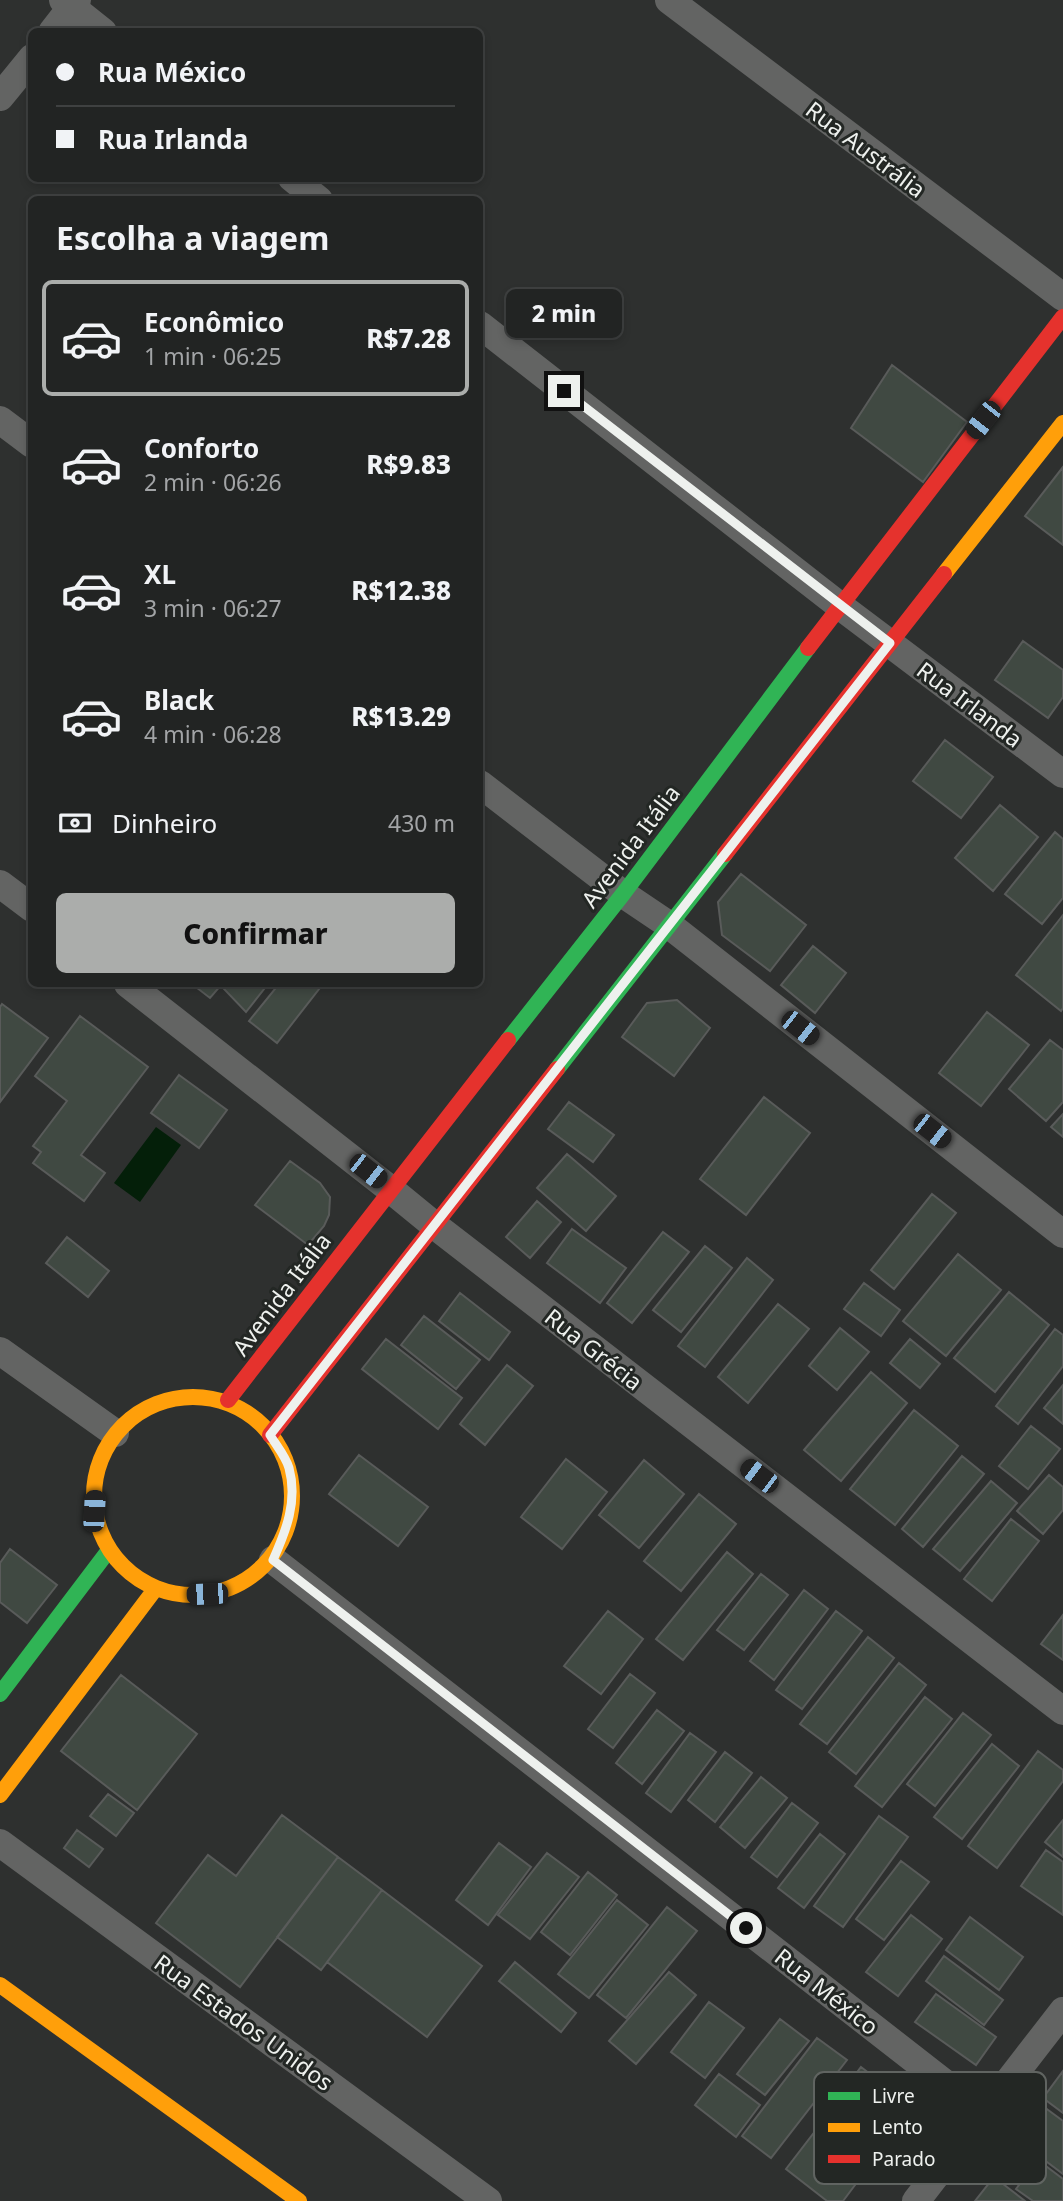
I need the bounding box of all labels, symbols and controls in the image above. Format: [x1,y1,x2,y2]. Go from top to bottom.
text: Rua México [98,54,246,90]
street label: Rua Austrália [800,93,932,205]
text: Rua Irlanda [98,121,248,157]
text: Escolha a viagem [56,216,329,259]
callout: 2 min [506,290,622,338]
text: 2 min [532,297,596,329]
text: Econômico [144,304,284,340]
icon: car [60,307,123,370]
text: R$7.28 [366,320,451,356]
text: 1 min · 06:25 [144,340,282,372]
route end [548,375,580,407]
car [962,397,1005,443]
text: Conforto [144,430,259,466]
icon: car [60,433,123,496]
text: R$9.83 [366,446,451,482]
text: 2 min · 06:26 [144,466,282,498]
text: XL [144,556,176,592]
icon: car [60,559,123,622]
text: R$12.38 [351,572,451,608]
text: 3 min · 06:27 [144,592,282,624]
street label: Rua Irlanda [911,654,1029,754]
text: Black [144,682,214,718]
icon: car [60,685,123,748]
text: R$13.29 [351,698,451,734]
text: 4 min · 06:28 [144,718,282,750]
street label: Avenida Itália [573,778,687,914]
icon: cash [56,804,94,842]
text: Dinheiro [112,805,217,841]
text: 430 m [388,807,455,839]
button: Confirmar [56,893,455,973]
car [777,1007,824,1049]
car [909,1110,956,1152]
car [345,1150,392,1192]
street label: Avenida Itália [224,1226,338,1362]
street label: Rua Grécia [538,1301,650,1397]
car [736,1455,783,1497]
car [83,1489,106,1533]
car [186,1583,229,1605]
route start [730,1912,762,1944]
street label: Rua México [768,1940,886,2042]
street label: Rua Estados Unidos [148,1946,340,2098]
legend [814,2072,1046,2184]
text: Livre [872,2083,915,2109]
text: Lento [872,2114,923,2140]
text: Parado [872,2146,935,2172]

